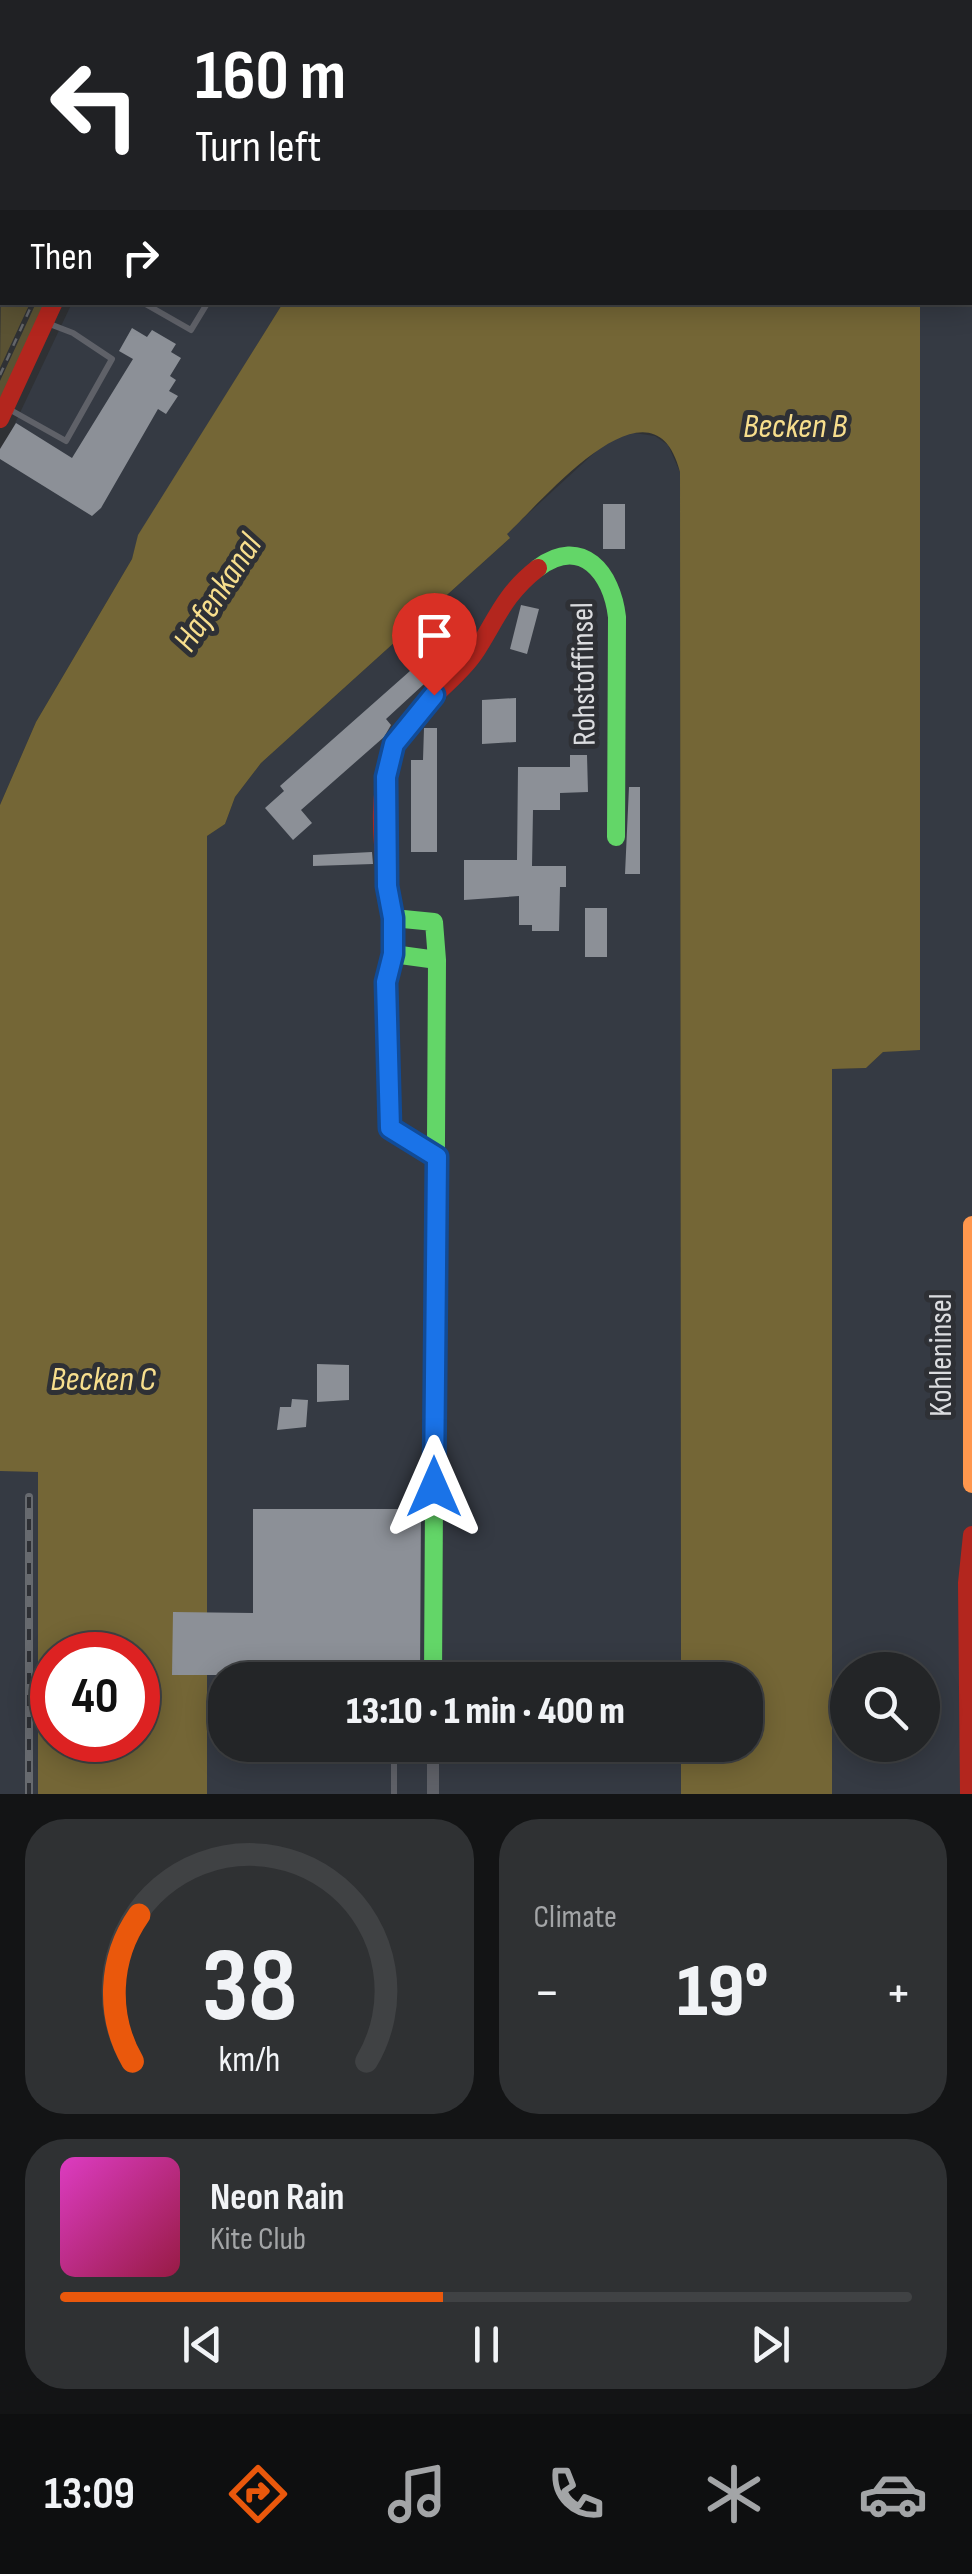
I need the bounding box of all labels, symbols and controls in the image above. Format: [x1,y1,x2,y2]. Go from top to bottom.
text: 160 m [195,35,346,119]
icon: left [30,40,160,170]
text: Turn left [195,120,321,175]
icon: right [113,230,168,285]
text: Then [30,235,93,280]
water label: Becken B [743,405,848,448]
water label: Hafenkanal [164,525,273,660]
pin [392,593,477,696]
street label: Rohstoffinsel [563,602,605,746]
icon: arrive [407,608,462,663]
street label: Kohleninsel [922,1293,961,1417]
water label: Becken C [50,1358,156,1401]
position arrow [382,1435,486,1539]
speed limit sign: 40 [30,1632,160,1762]
map controls [830,1652,940,1762]
button: search [830,1652,940,1762]
text: 13:10 · 1 min · 400 m [346,1689,625,1734]
text: Climate [534,1898,617,1937]
text: 38 [201,1925,297,2050]
text: 19° [677,1947,768,2038]
text: − [534,1960,560,2027]
text: + [885,1960,912,2027]
text: km/h [218,2039,280,2082]
text: Neon Rain [210,2175,344,2220]
text: Kite Club [210,2220,306,2259]
icon: previous [175,2317,230,2372]
icon: pause [459,2317,514,2372]
icon: next [743,2317,798,2372]
icon: directions [223,2459,293,2529]
icon: music [382,2459,452,2529]
icon: phone [541,2459,611,2529]
icon: climate [699,2459,769,2529]
icon: car [858,2459,928,2529]
text: 13:09 [44,2467,135,2522]

